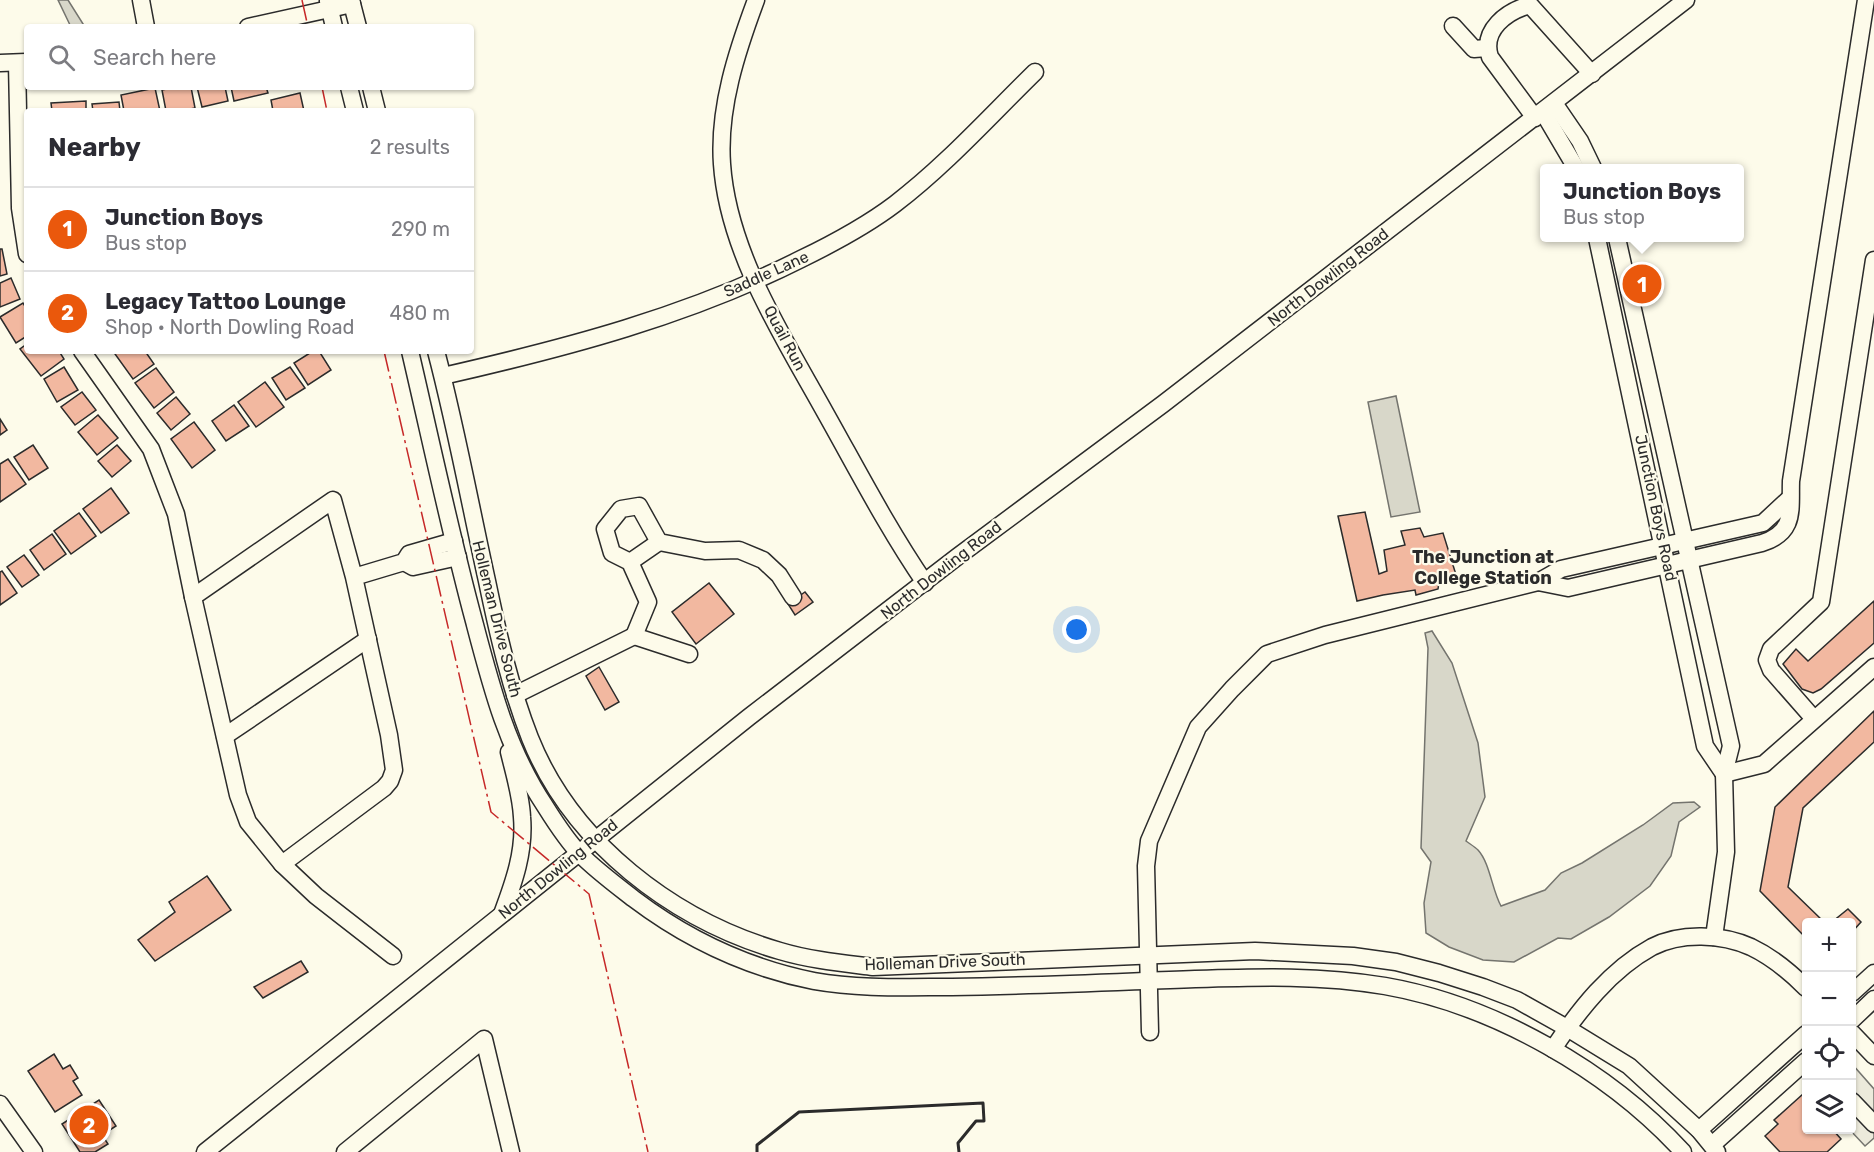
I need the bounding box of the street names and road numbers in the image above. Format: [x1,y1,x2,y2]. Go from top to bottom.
street label: North Dowling Road [1264,224,1392,330]
street label: Saddle Lane [721,247,812,301]
street label: Quail Run [760,302,810,374]
street label: Junction Boys Road [1631,433,1681,583]
street label: North Dowling Road [877,517,1005,623]
street label: Holleman Drive South [468,538,526,700]
street label: North Dowling Road [495,815,621,923]
street label: Holleman Drive South [864,950,1026,974]

